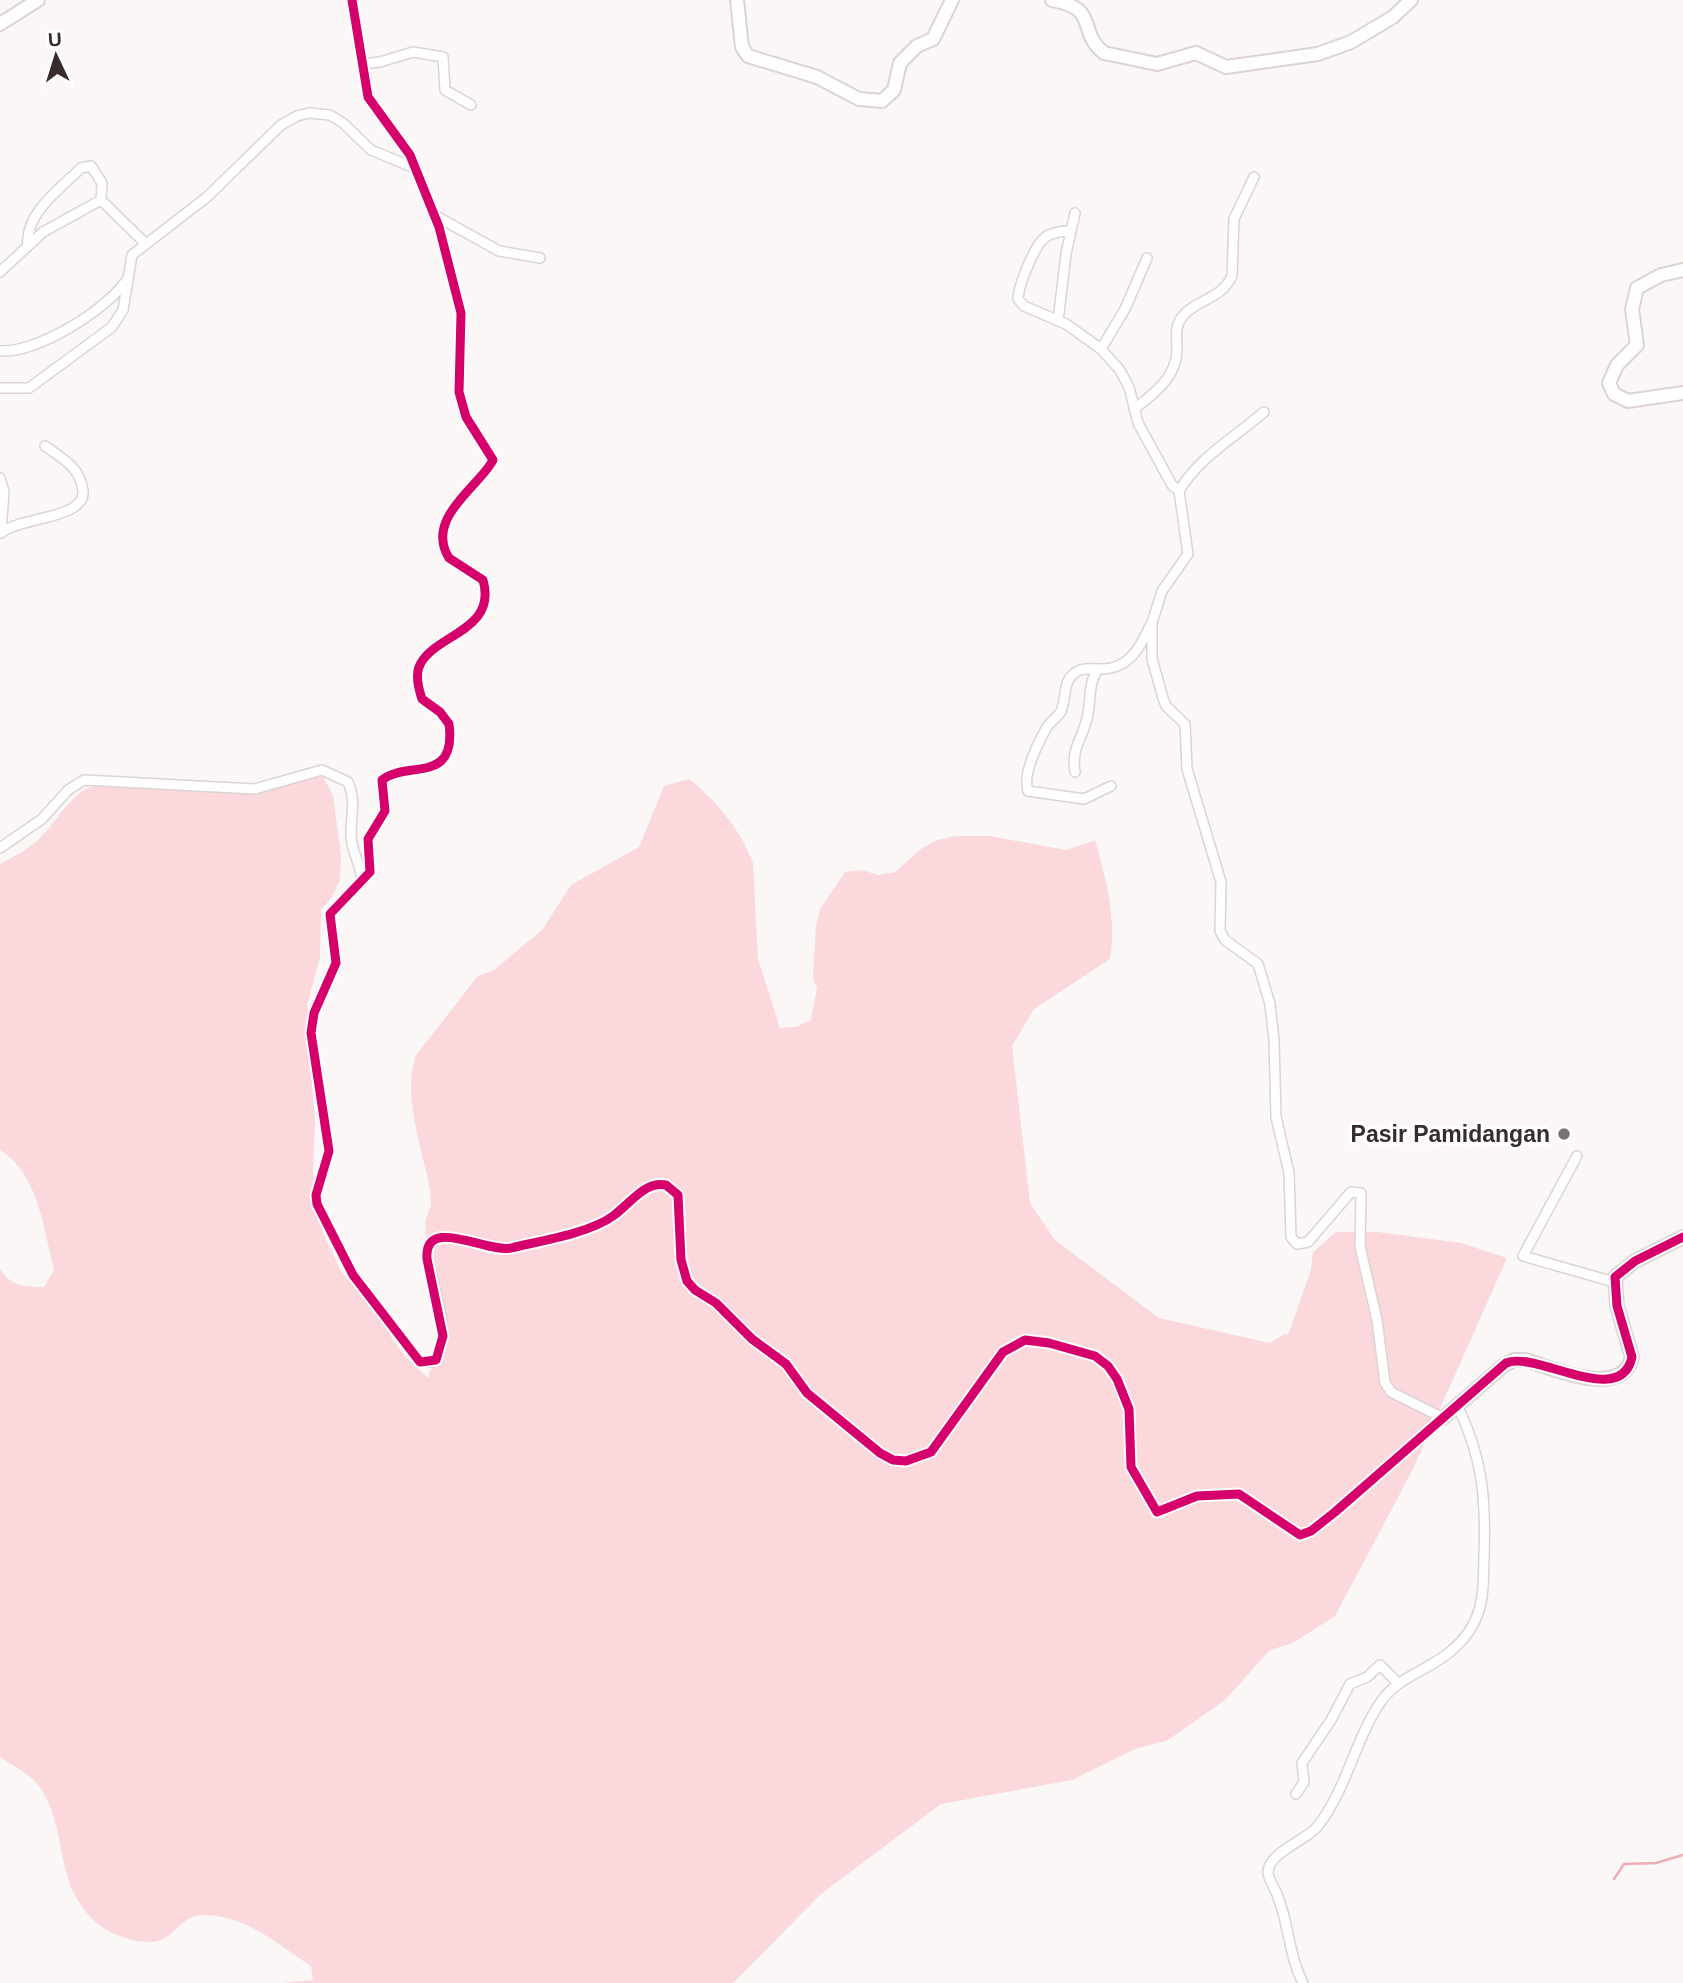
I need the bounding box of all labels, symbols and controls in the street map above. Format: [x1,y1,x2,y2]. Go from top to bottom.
north arrow [21,21,91,91]
text: U [47,29,62,50]
place label: Pasir Pamidangan [1351,1121,1550,1147]
marker: Pasir Pamidangan [1556,1126,1572,1142]

